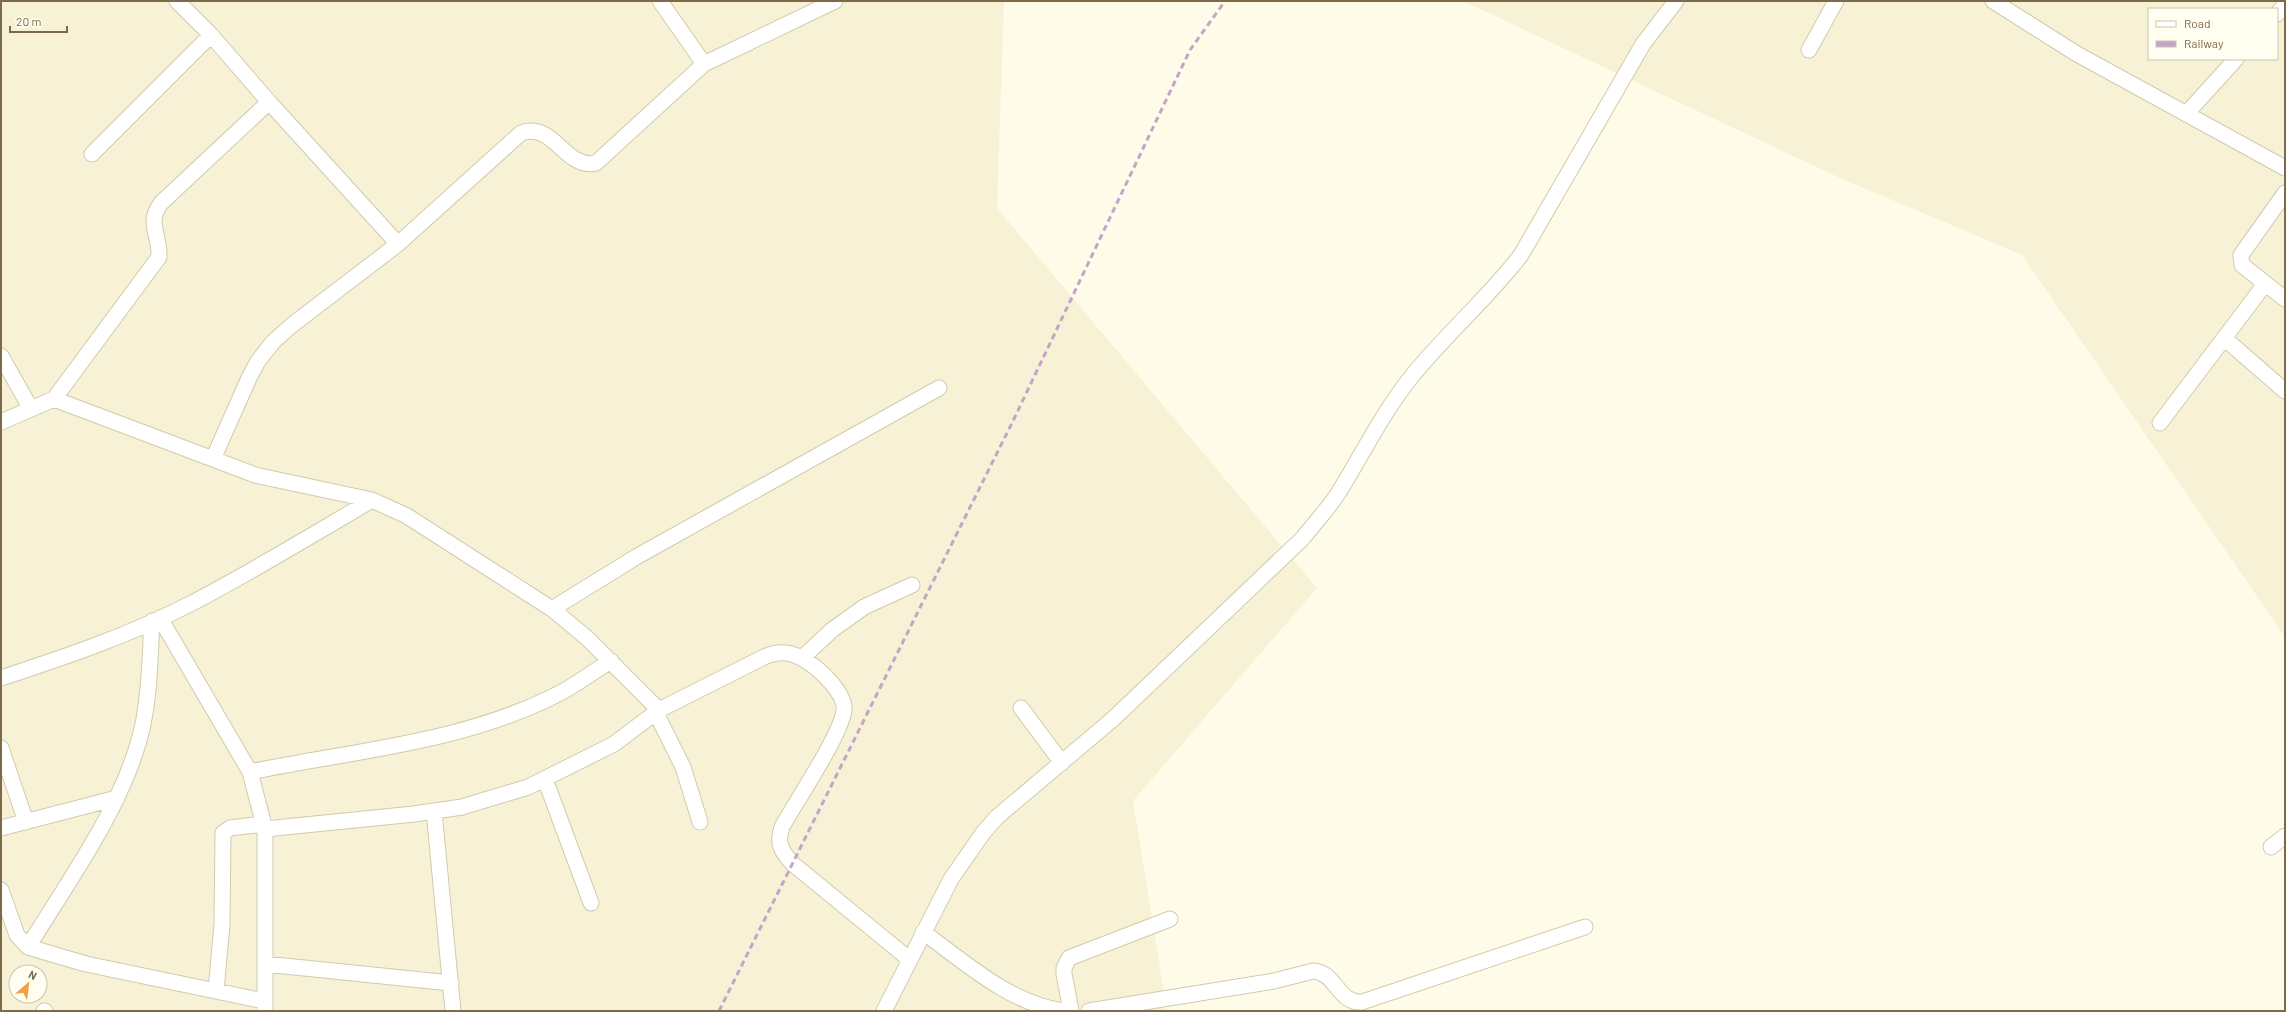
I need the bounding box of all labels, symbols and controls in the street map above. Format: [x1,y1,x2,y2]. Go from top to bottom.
scale bar [10,8,67,34]
legend [2148,8,2278,60]
text: 20 m [16,14,42,28]
text: Road [2184,16,2211,30]
text: Railway [2184,36,2224,50]
north arrow [8,964,48,1004]
text: N [27,967,39,982]

